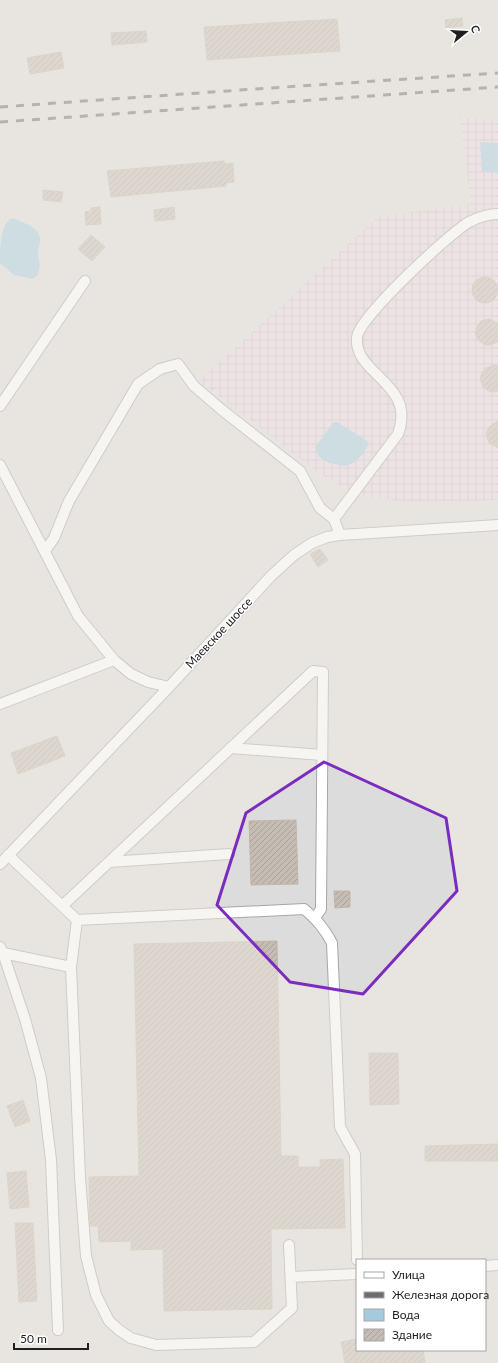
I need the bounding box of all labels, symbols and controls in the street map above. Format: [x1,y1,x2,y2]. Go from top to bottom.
north arrow [446,12,486,52]
text: С [469,23,484,35]
street label: Маевское шоссе [182,594,255,671]
legend [356,1259,486,1351]
text: Улица [392,1267,425,1282]
text: Железная дорога [392,1287,489,1302]
text: Вода [392,1307,420,1322]
scale bar [14,1325,88,1351]
text: Здание [392,1327,432,1342]
text: 50 m [20,1331,47,1346]

